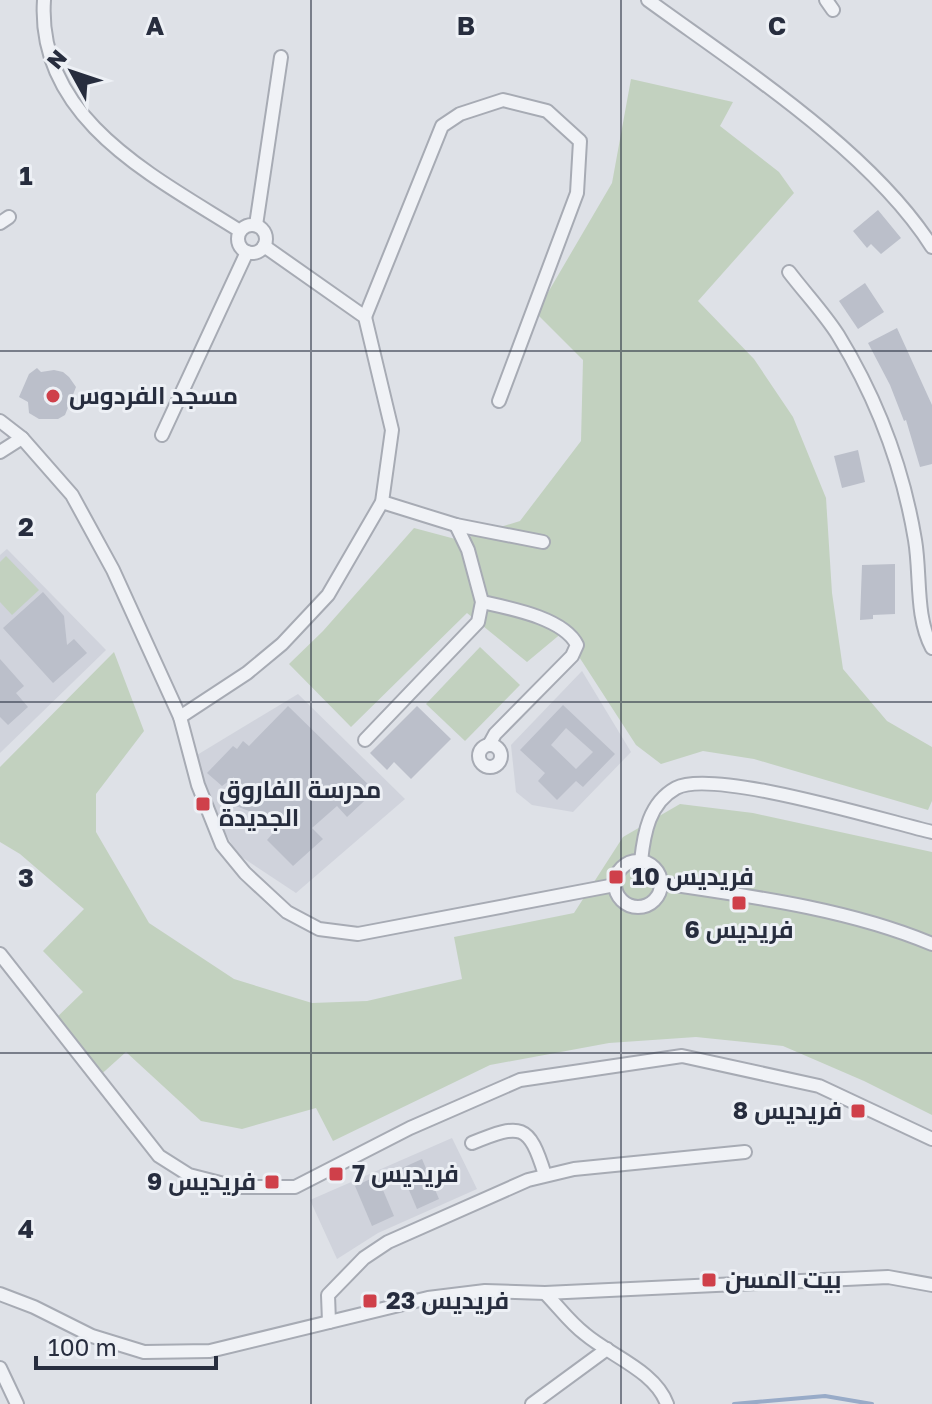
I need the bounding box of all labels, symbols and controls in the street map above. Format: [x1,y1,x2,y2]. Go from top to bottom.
text: A [146,10,165,41]
text: B [457,10,475,41]
text: C [768,10,786,41]
north arrow [32,32,112,112]
text: N [41,44,72,74]
text: 1 [19,160,33,191]
place label: مسجد الفردوس [69,380,238,410]
marker: مسجد الفردوس [44,387,62,405]
text: 2 [18,511,34,542]
place label: مدرسة الفاروق الجديدة [219,774,381,831]
marker: مدرسة الفاروق الجديدة [194,795,212,813]
place label: فريديس 10 [632,861,754,891]
text: 3 [18,862,34,893]
marker: فريديس 10 [607,868,625,886]
marker: فريديس 6 [730,894,748,912]
place label: فريديس 6 [684,914,794,944]
place label: فريديس 8 [733,1095,842,1125]
marker: فريديس 8 [849,1102,867,1120]
place label: فريديس 7 [352,1158,459,1188]
marker: فريديس 7 [327,1165,345,1183]
place label: فريديس 9 [147,1166,256,1196]
marker: فريديس 9 [263,1173,281,1191]
text: 4 [18,1213,34,1244]
place label: بيت المسن [725,1264,842,1294]
marker: بيت المسن [700,1271,718,1289]
place label: فريديس 23 [386,1285,509,1315]
marker: فريديس 23 [361,1292,379,1310]
scale bar [36,1320,216,1370]
text: 100 m [48,1332,117,1361]

